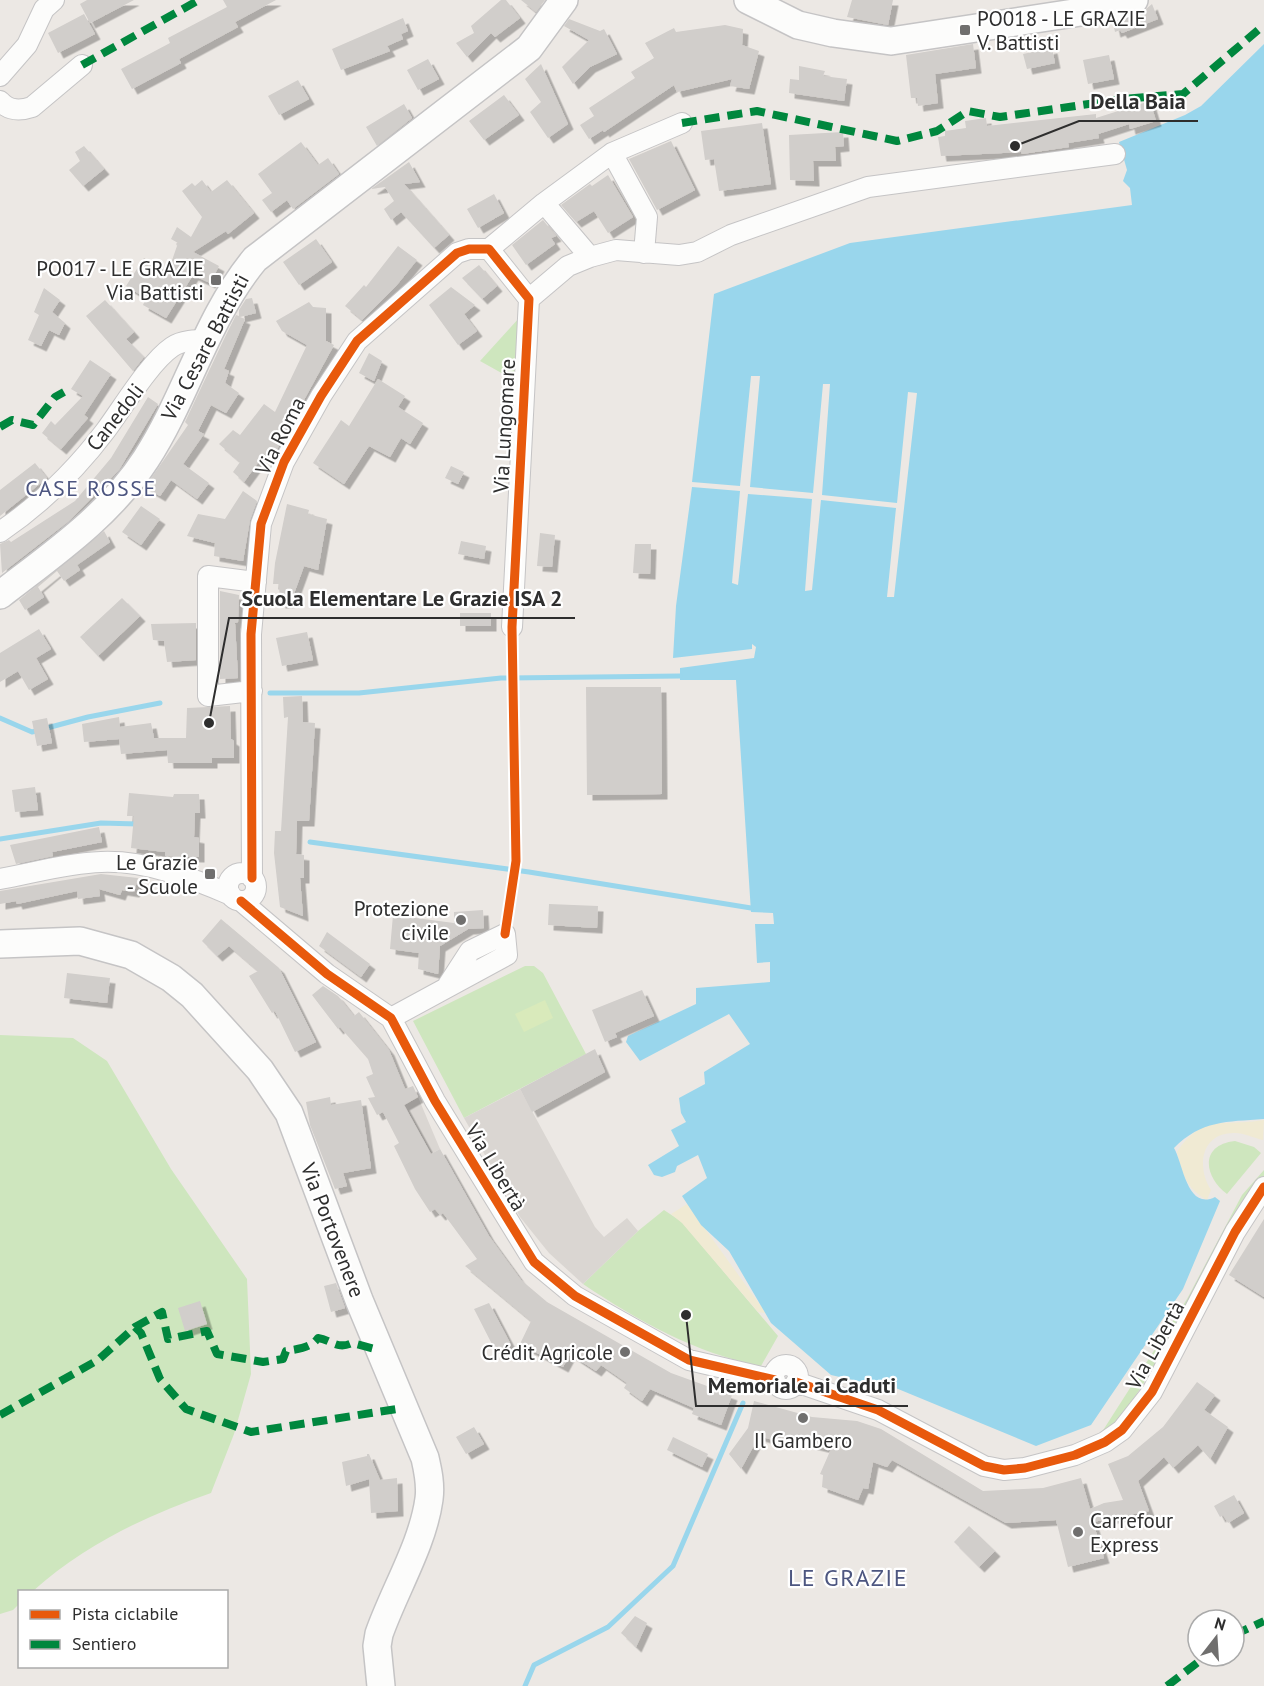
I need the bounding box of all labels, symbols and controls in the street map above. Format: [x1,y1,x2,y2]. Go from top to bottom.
place label: PO018 - LE GRAZIE V. Battisti [976,5,1146,56]
marker: PO018 - LE GRAZIE V. Battisti [958,23,972,37]
callout: Della Baia [1079,81,1198,121]
text: Della Baia [1090,87,1186,115]
place label: PO017 - LE GRAZIE Via Battisti [36,255,204,306]
street label: Via Cesare Battisti [155,269,255,426]
marker: PO017 - LE GRAZIE Via Battisti [209,273,223,287]
street label: Via Lungomare [487,358,521,495]
street label: Canedoli [80,378,150,456]
street label: Via Roma [248,393,311,480]
district label: CASE ROSSE [25,474,157,502]
callout: Scuola Elementare Le Grazie ISA 2 [229,578,575,618]
text: Scuola Elementare Le Grazie ISA 2 [242,584,562,612]
place label: Le Grazie - Scuole [116,849,198,900]
marker: Le Grazie - Scuole [203,867,217,881]
place label: Protezione civile [354,895,449,946]
marker: Protezione civile [454,913,468,927]
street label: Via Libertà [459,1117,533,1216]
street label: Via Portovenere [295,1158,371,1301]
street label: Via Libertà [1119,1296,1190,1395]
place label: Crédit Agricole [481,1339,613,1366]
marker: Crédit Agricole [618,1345,632,1359]
callout: Memoriale ai Caduti [696,1366,908,1406]
text: Memoriale ai Caduti [708,1371,896,1399]
marker: Il Gambero [796,1411,810,1425]
place label: Il Gambero [754,1427,852,1454]
place label: Carrefour Express [1090,1507,1173,1558]
marker: Carrefour Express [1071,1525,1085,1539]
district label: LE GRAZIE [788,1562,908,1593]
legend [18,1590,228,1668]
text: Pista ciclabile [72,1602,179,1625]
north arrow [1186,1608,1246,1668]
text: N [1212,1613,1228,1635]
text: Sentiero [72,1632,136,1655]

